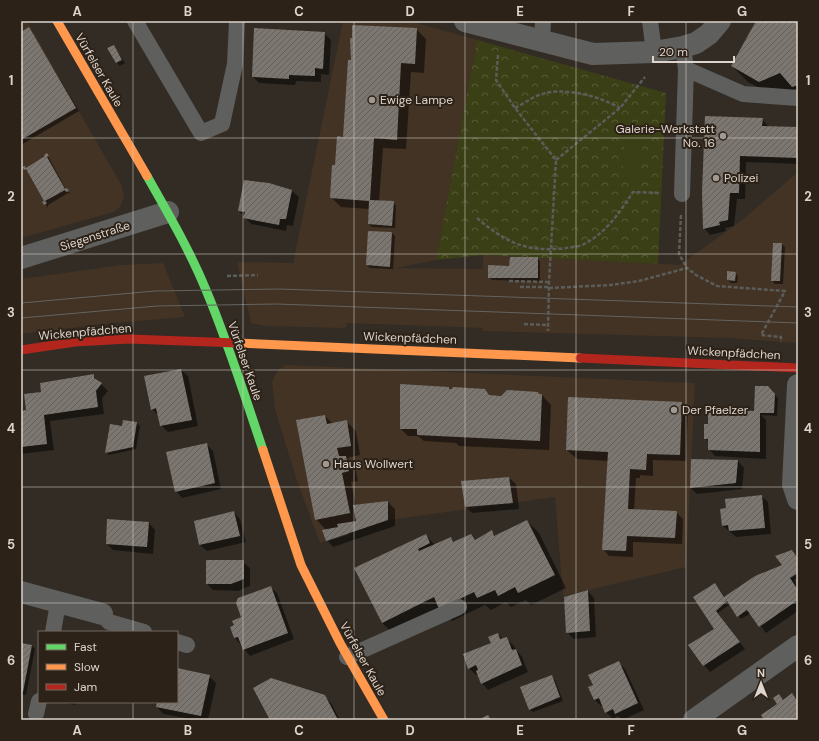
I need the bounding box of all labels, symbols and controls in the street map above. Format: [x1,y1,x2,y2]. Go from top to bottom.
text: A [72,3,82,20]
text: B [184,3,192,20]
text: C [294,3,304,20]
text: D [405,3,415,20]
text: E [516,3,524,20]
text: F [627,3,635,20]
text: G [737,3,747,20]
street label: Vürfelser Kaule [71,30,127,110]
scale bar [653,38,734,64]
text: 20 m [659,44,688,60]
text: 1 [9,72,13,89]
text: 1 [806,72,810,89]
place label: Ewige Lampe [380,92,453,108]
marker: Ewige Lampe [367,95,377,105]
place label: Galerie-Werkstatt No. 16 [616,121,715,151]
marker: Galerie-Werkstatt No. 16 [718,131,728,141]
place label: Polizei [724,170,759,186]
marker: Polizei [711,173,721,183]
text: 2 [7,188,15,205]
text: 2 [804,188,812,205]
street label: Siegenstraße [58,217,132,255]
text: 3 [7,304,15,321]
text: 3 [804,304,812,321]
street label: Vürfelser Kaule [224,319,266,403]
street label: Wickenpfädchen [38,320,132,344]
street label: Wickenpfädchen [363,328,457,348]
street label: Wickenpfädchen [687,343,781,363]
place label: Der Pfaelzer [682,402,749,418]
marker: Der Pfaelzer [669,405,679,415]
text: 4 [7,420,15,437]
text: 4 [804,420,812,437]
place label: Haus Wollwert [334,456,413,472]
marker: Haus Wollwert [321,459,331,469]
text: 5 [7,536,15,553]
text: 5 [804,536,812,553]
street label: Vürfelser Kaule [336,619,390,699]
legend [38,631,178,703]
text: Fast [74,639,97,655]
text: 6 [7,652,15,669]
text: 6 [804,652,812,669]
text: Slow [74,659,100,675]
north arrow [741,663,781,703]
text: N [757,666,765,680]
text: Jam [74,679,97,695]
text: A [72,722,82,739]
text: B [184,722,192,739]
text: C [294,722,304,739]
text: D [405,722,415,739]
text: E [516,722,524,739]
text: F [627,722,635,739]
text: G [737,722,747,739]

